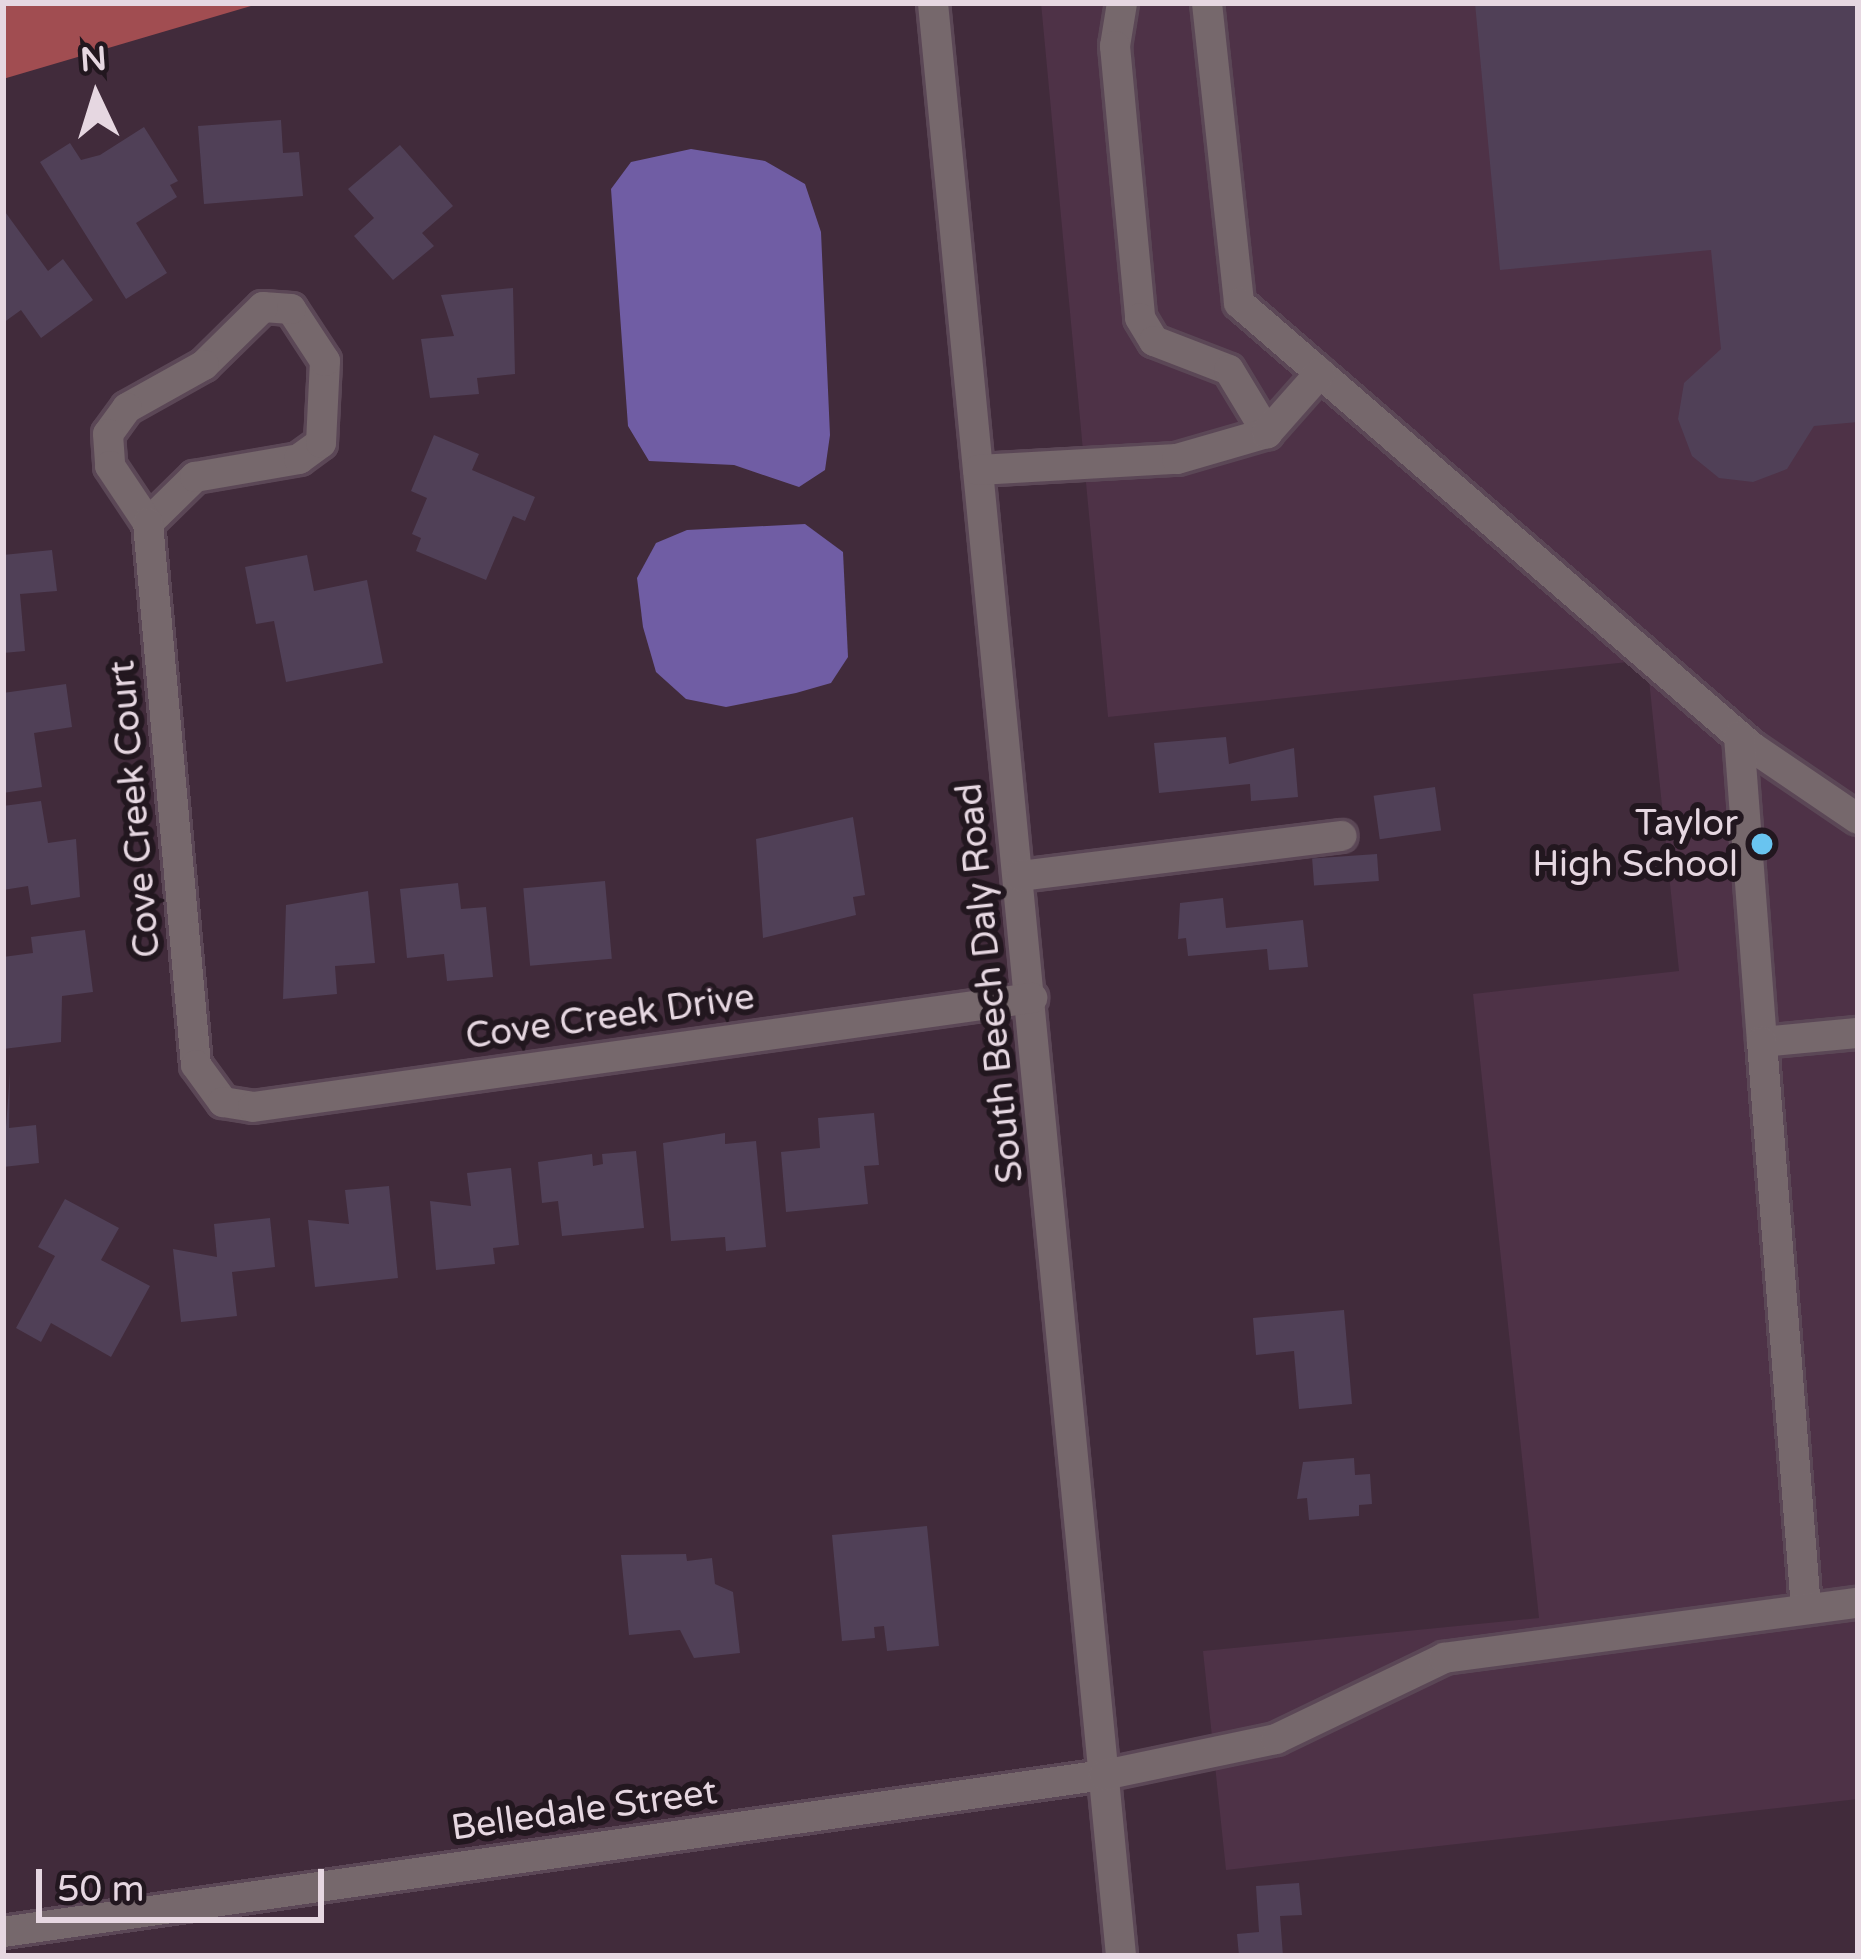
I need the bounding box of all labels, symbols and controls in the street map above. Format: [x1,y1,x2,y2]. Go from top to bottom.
north arrow [36,36,156,156]
text: N [79,39,108,80]
street label: Cove Creek Court [100,659,170,959]
street label: South Beech Daly Road [948,781,1032,1185]
place label: Taylor High School [1532,801,1738,886]
marker: Taylor High School [1749,831,1775,857]
street label: Cove Creek Drive [463,975,757,1059]
street label: Belledale Street [448,1770,720,1850]
scale bar [42,1845,330,1919]
text: 50 m [57,1868,145,1911]

